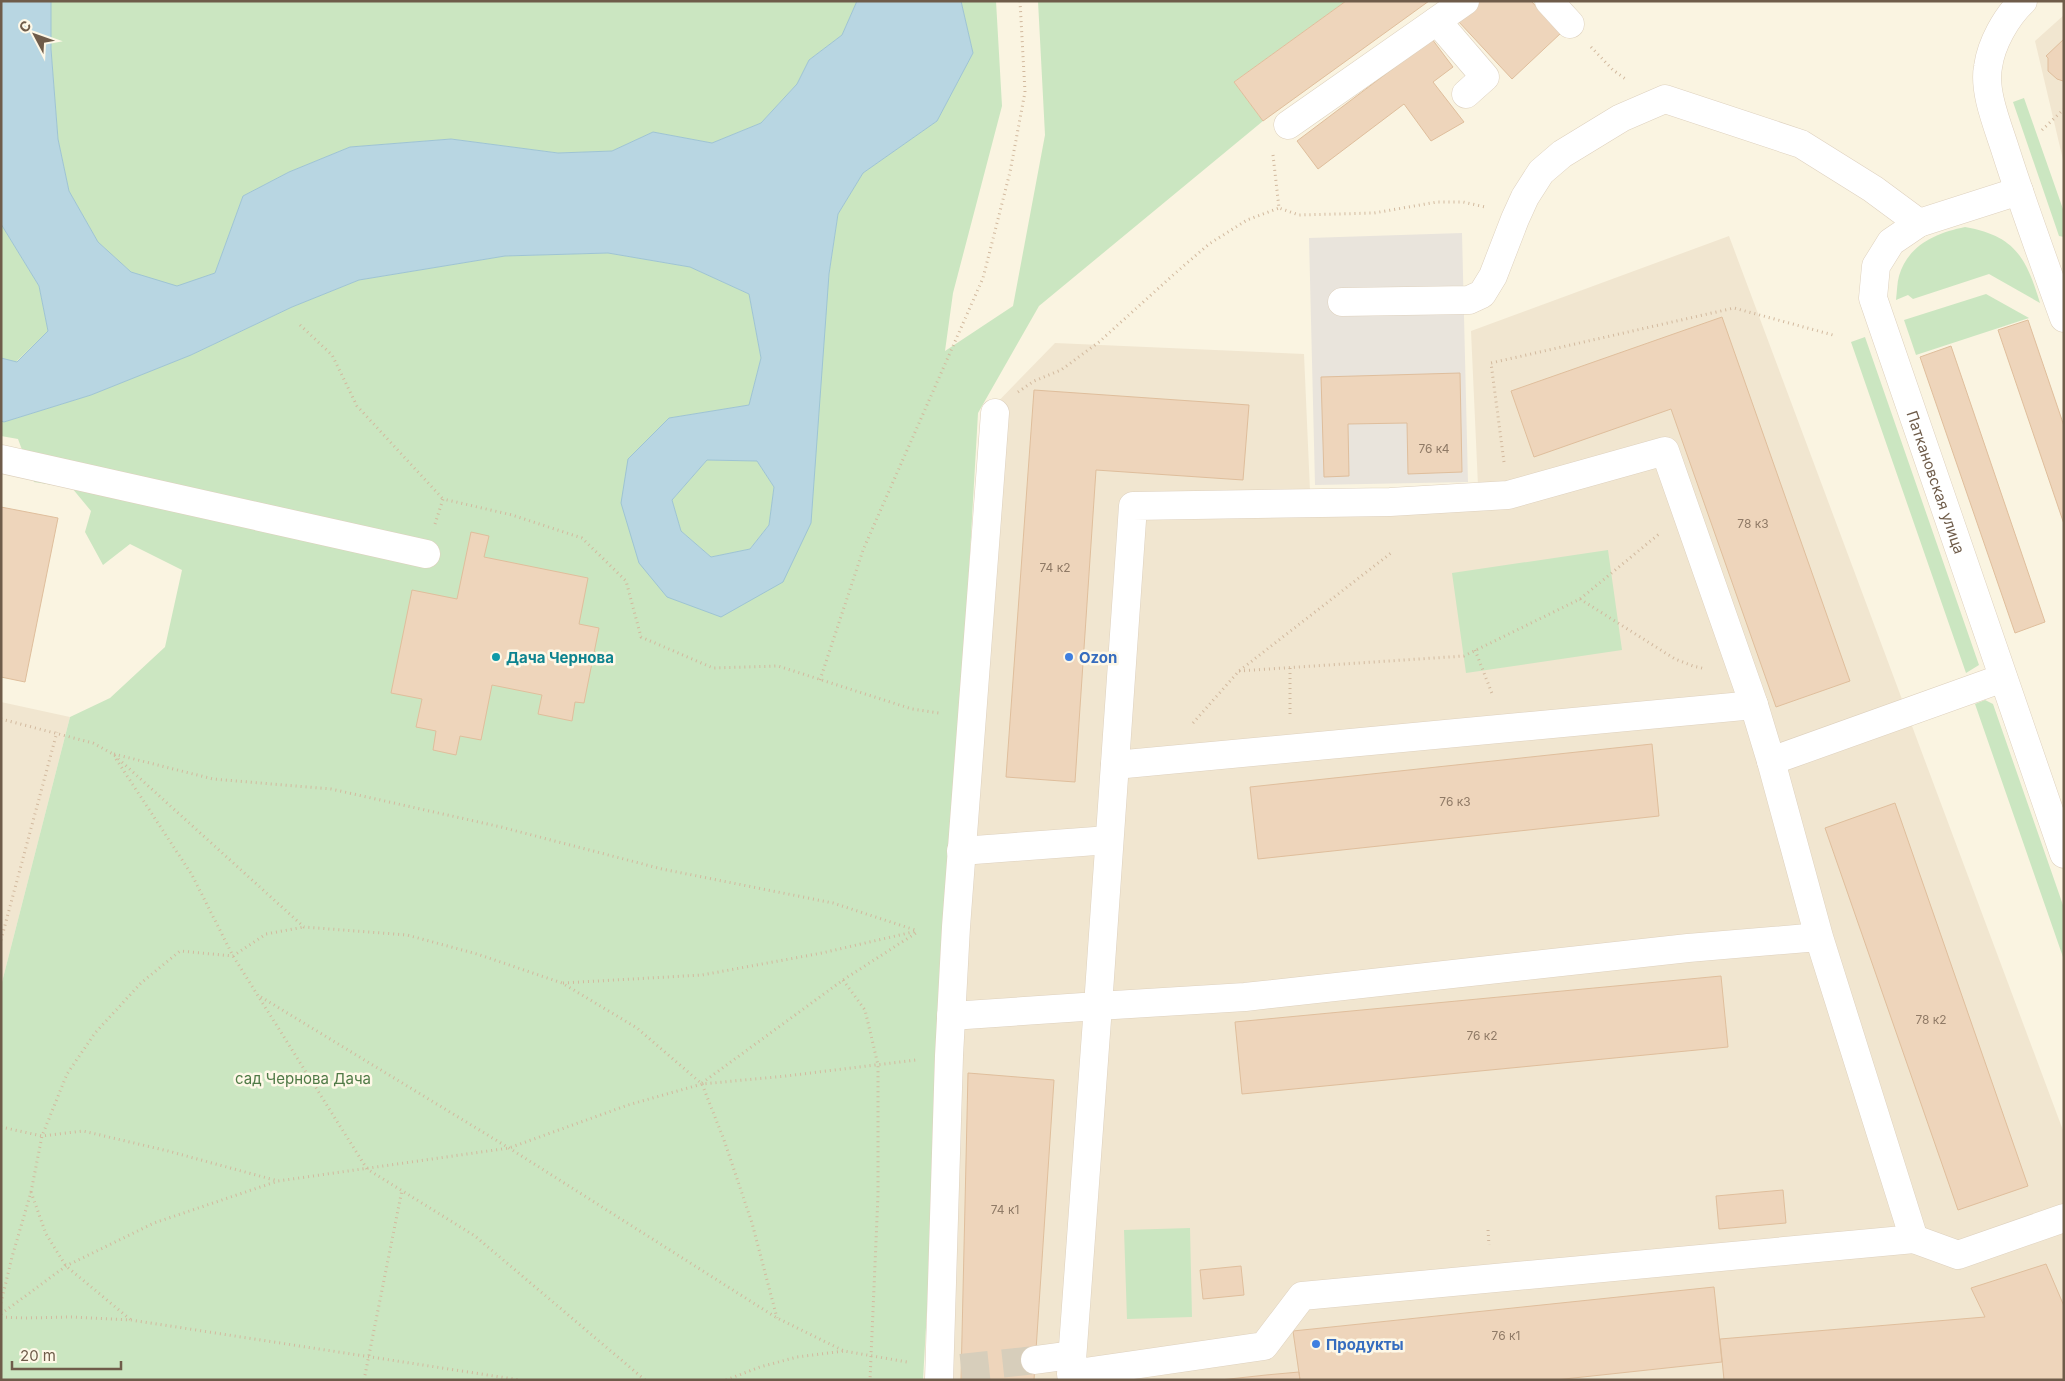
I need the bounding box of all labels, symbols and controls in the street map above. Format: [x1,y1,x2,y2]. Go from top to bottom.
north arrow [10,10,60,60]
text: С [15,17,35,36]
street label: Паткановская улица [1903,408,1970,556]
house number: 76 к4 [1418,441,1450,456]
house number: 78 к3 [1737,516,1769,531]
house number: 74 к2 [1039,560,1071,575]
place label: Дача Чернова [506,648,614,667]
place label: Ozon [1079,648,1117,667]
marker: Дача Чернова [490,651,502,663]
marker: Ozon [1063,651,1075,663]
house number: 76 к3 [1439,794,1471,809]
house number: 78 к2 [1915,1012,1947,1027]
house number: 76 к2 [1466,1028,1498,1043]
park label: сад Чернова Дача [235,1069,371,1088]
house number: 74 к1 [991,1202,1019,1217]
house number: 76 к1 [1492,1328,1520,1343]
place label: Продукты [1326,1335,1404,1354]
scale bar [12,1338,121,1370]
marker: Продукты [1310,1338,1322,1350]
text: 20 m [20,1346,56,1365]

